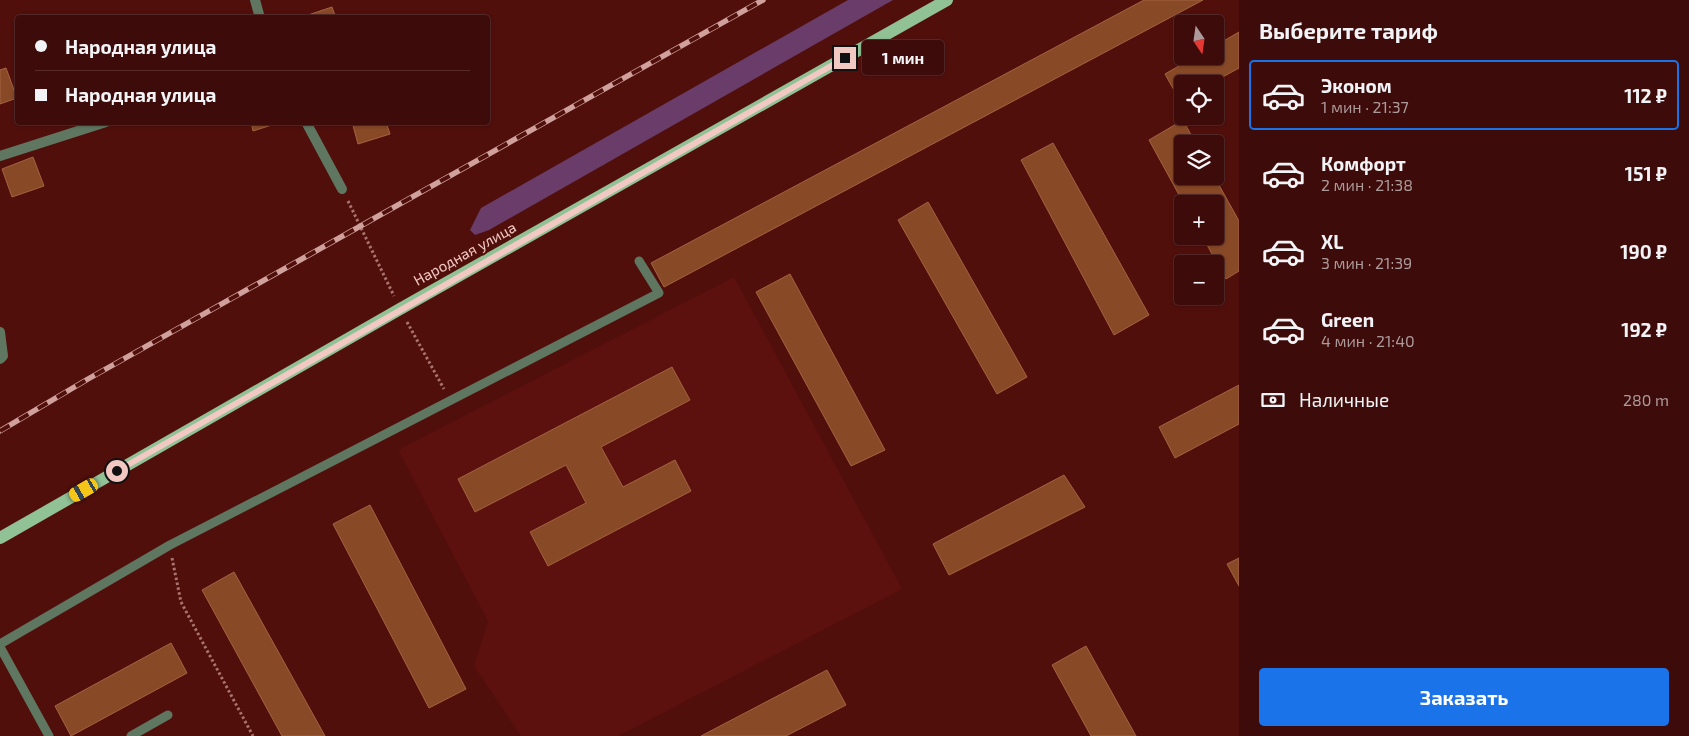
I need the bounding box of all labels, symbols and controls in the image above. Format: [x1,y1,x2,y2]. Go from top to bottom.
north arrow [1174,15,1224,65]
map controls [1174,15,1224,305]
text: Выберите тариф [1259,17,1438,43]
text: Народная улица [65,35,217,58]
callout: 1 мин [862,40,945,76]
route end [834,47,856,69]
text: 1 мин [882,48,924,67]
icon: car [1261,73,1306,118]
text: Эконом [1321,74,1392,97]
button: locate [1174,75,1224,125]
text: Народная улица [65,83,217,106]
text: 112 ₽ [1624,84,1667,107]
text: 1 мин · 21:37 [1321,97,1409,116]
button: layers [1174,135,1224,185]
icon: car [1261,151,1306,196]
text: Комфорт [1321,152,1406,175]
text: 151 ₽ [1625,162,1667,185]
text: 2 мин · 21:38 [1321,175,1413,194]
button: + [1174,195,1224,245]
street label: Народная улица [410,217,519,290]
icon: car [1261,229,1306,274]
text: XL [1321,230,1343,253]
text: 190 ₽ [1620,240,1667,263]
text: 3 мин · 21:39 [1321,253,1412,272]
button: − [1174,255,1224,305]
icon: car [1261,307,1306,352]
text: Green [1321,308,1374,331]
text: 192 ₽ [1621,318,1667,341]
text: 4 мин · 21:40 [1321,331,1415,350]
icon: cash [1259,386,1287,414]
text: Наличные [1299,388,1389,411]
text: 280 m [1623,390,1669,409]
route start [106,460,128,482]
car [67,476,100,504]
button: Заказать [1259,668,1669,726]

